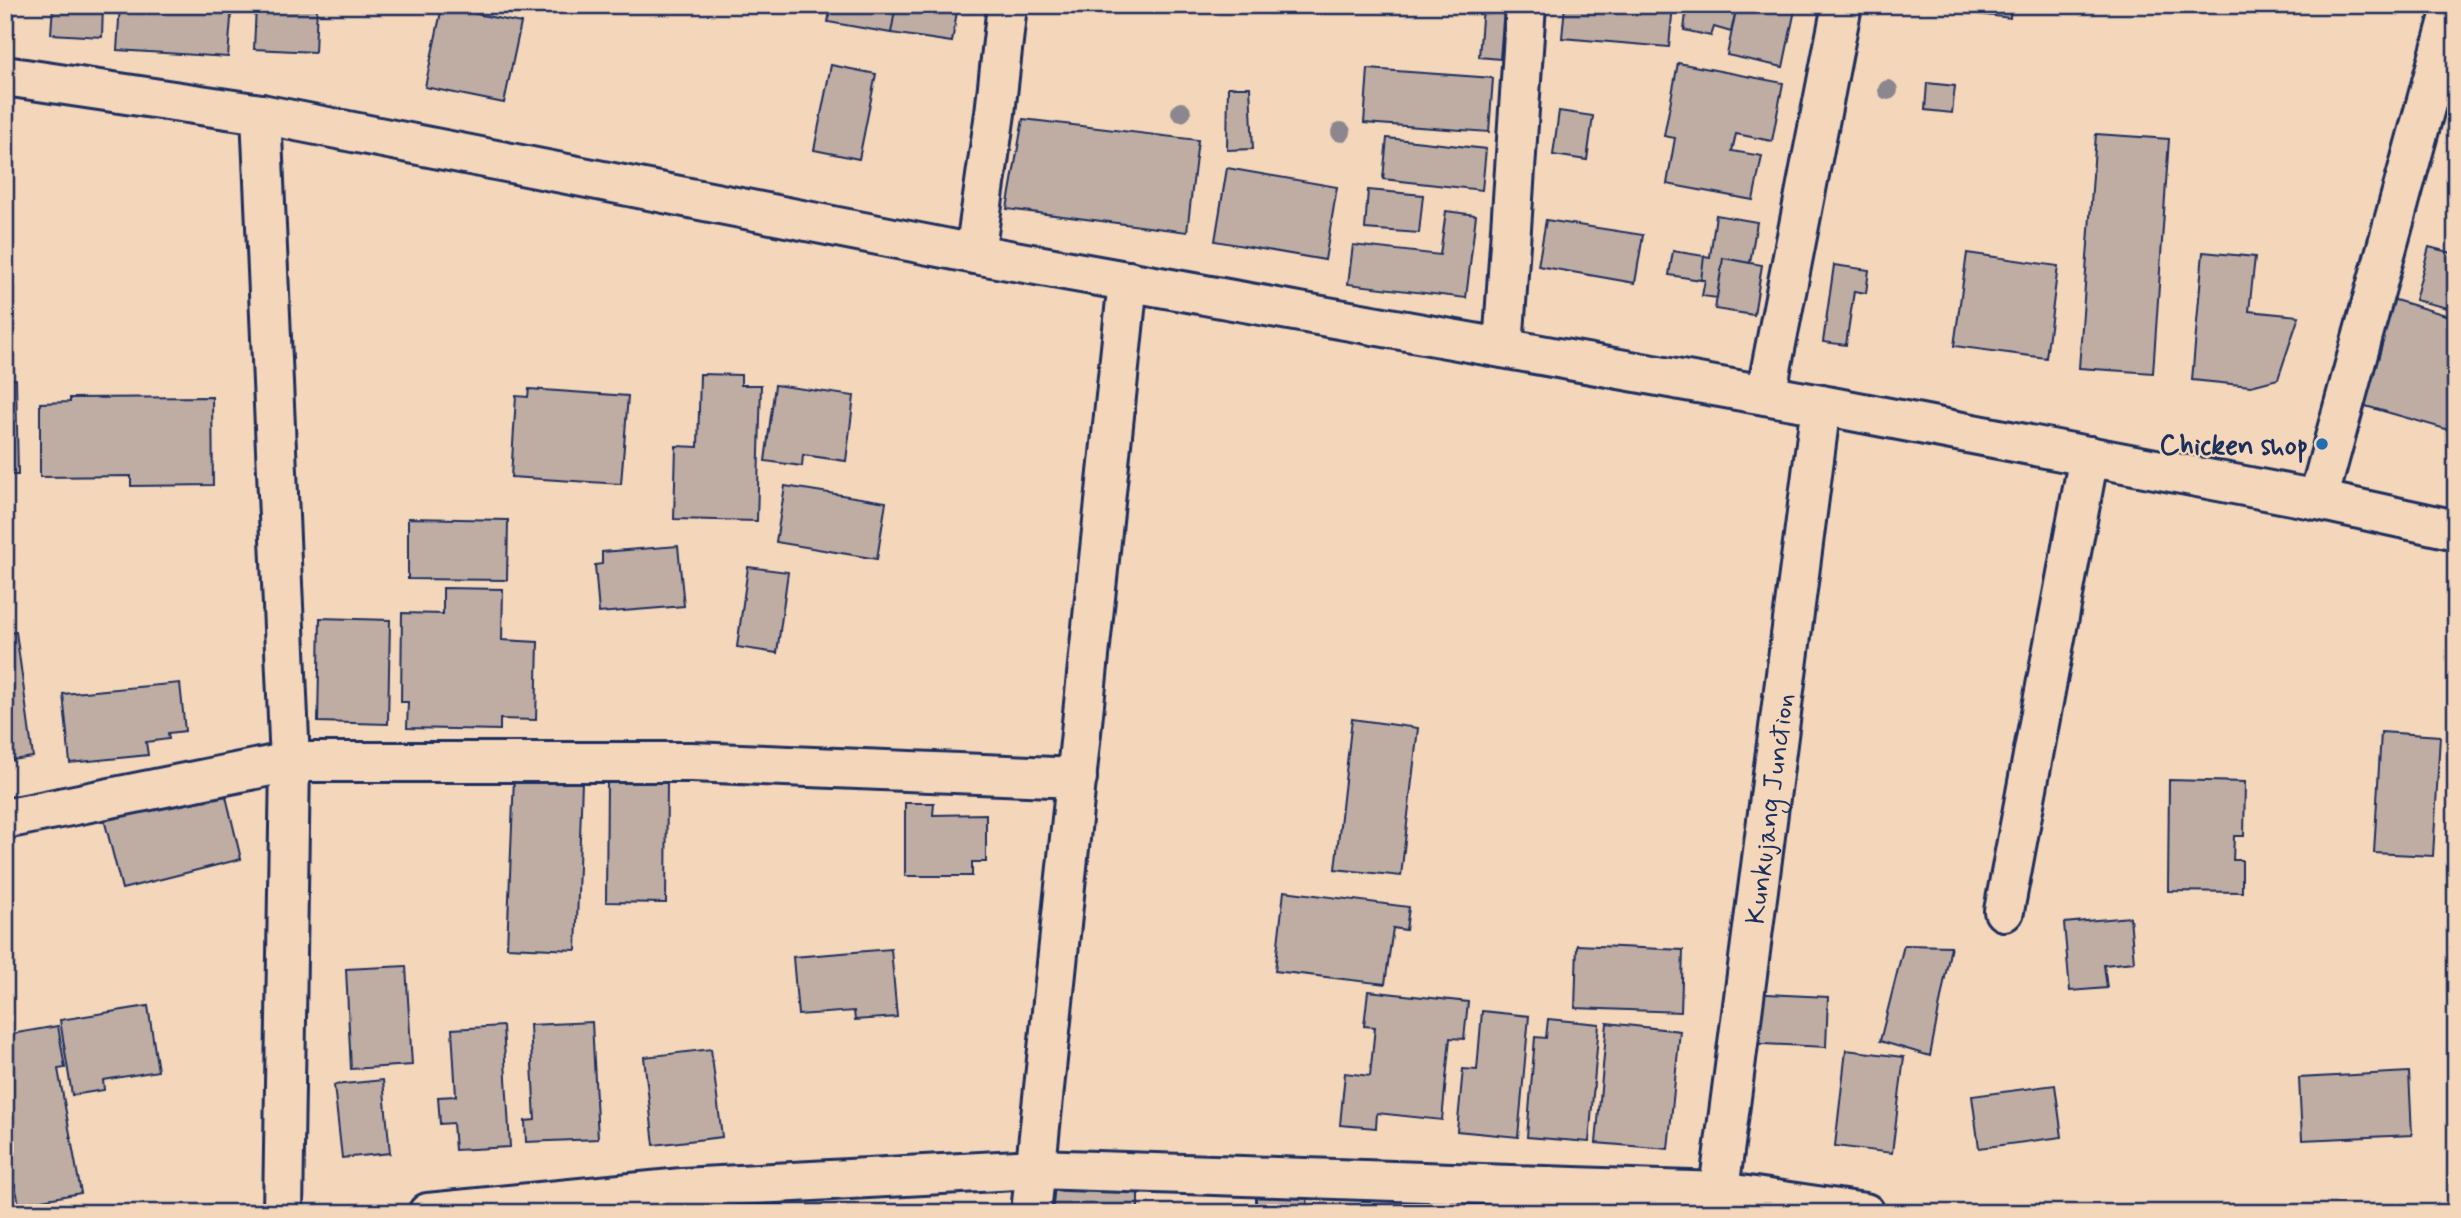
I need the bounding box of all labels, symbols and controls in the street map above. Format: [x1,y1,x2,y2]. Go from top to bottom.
place label: Chicken shop [2159,428,2308,465]
marker: Chicken shop [2314,436,2330,452]
street label: Kunkujang Junction [1738,691,1804,927]

